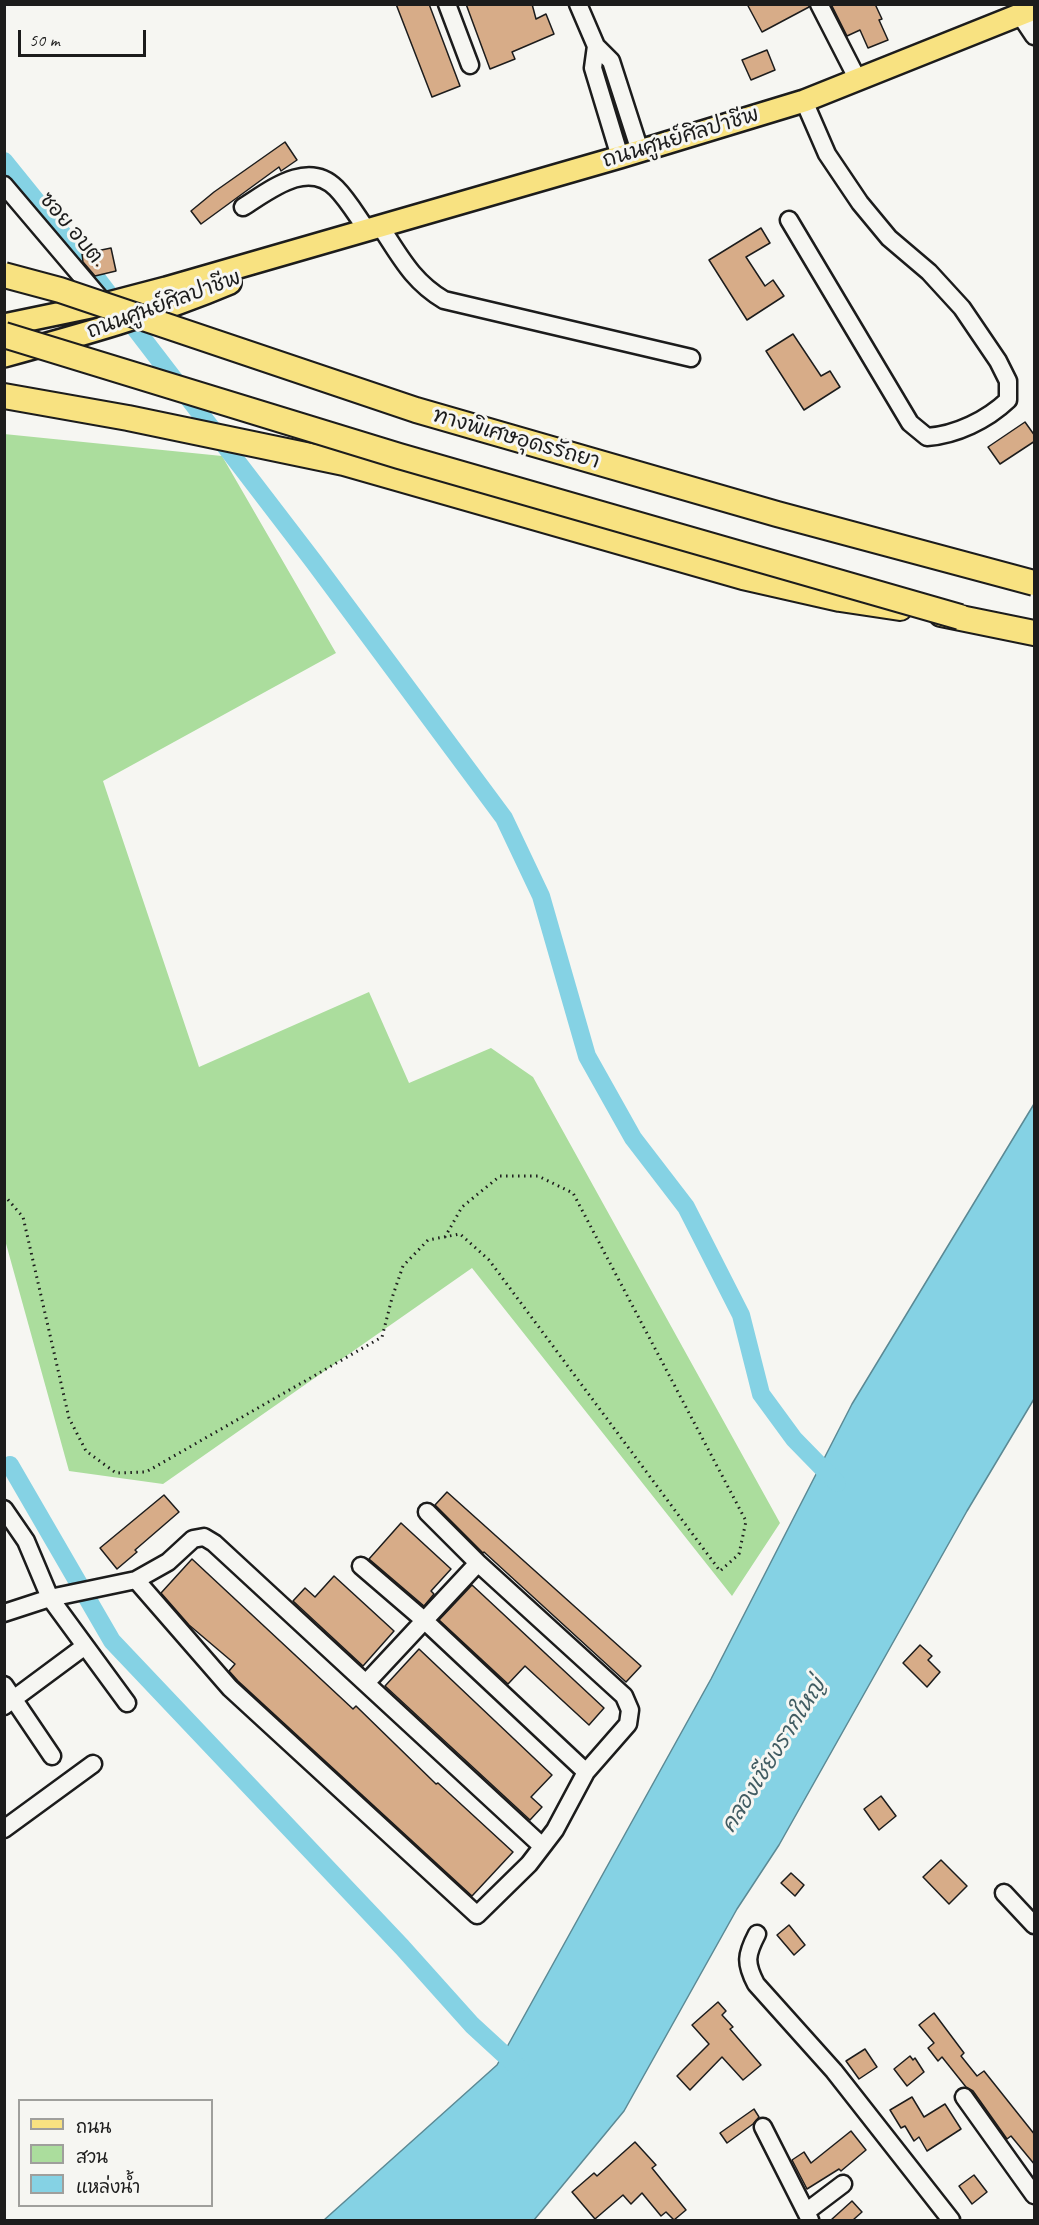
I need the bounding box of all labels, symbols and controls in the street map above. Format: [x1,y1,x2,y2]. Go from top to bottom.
scale bar [21,18,148,56]
text: 50 m [29,29,60,51]
street label: ถนนศูนย์ศิลปาชีพ [600,102,762,174]
street label: ซอย อบต. [34,188,110,272]
street label: ถนนศูนย์ศิลปาชีพ [83,265,245,345]
street label: ทางพิเศษอุดรรัถยา [430,403,602,475]
water label: คลองเชียงรากใหญ่ [716,1674,832,1838]
legend [18,2099,213,2207]
text: ถนน [76,2116,111,2138]
text: สวน [76,2146,108,2168]
text: แหล่งน้ำ [76,2176,140,2198]

